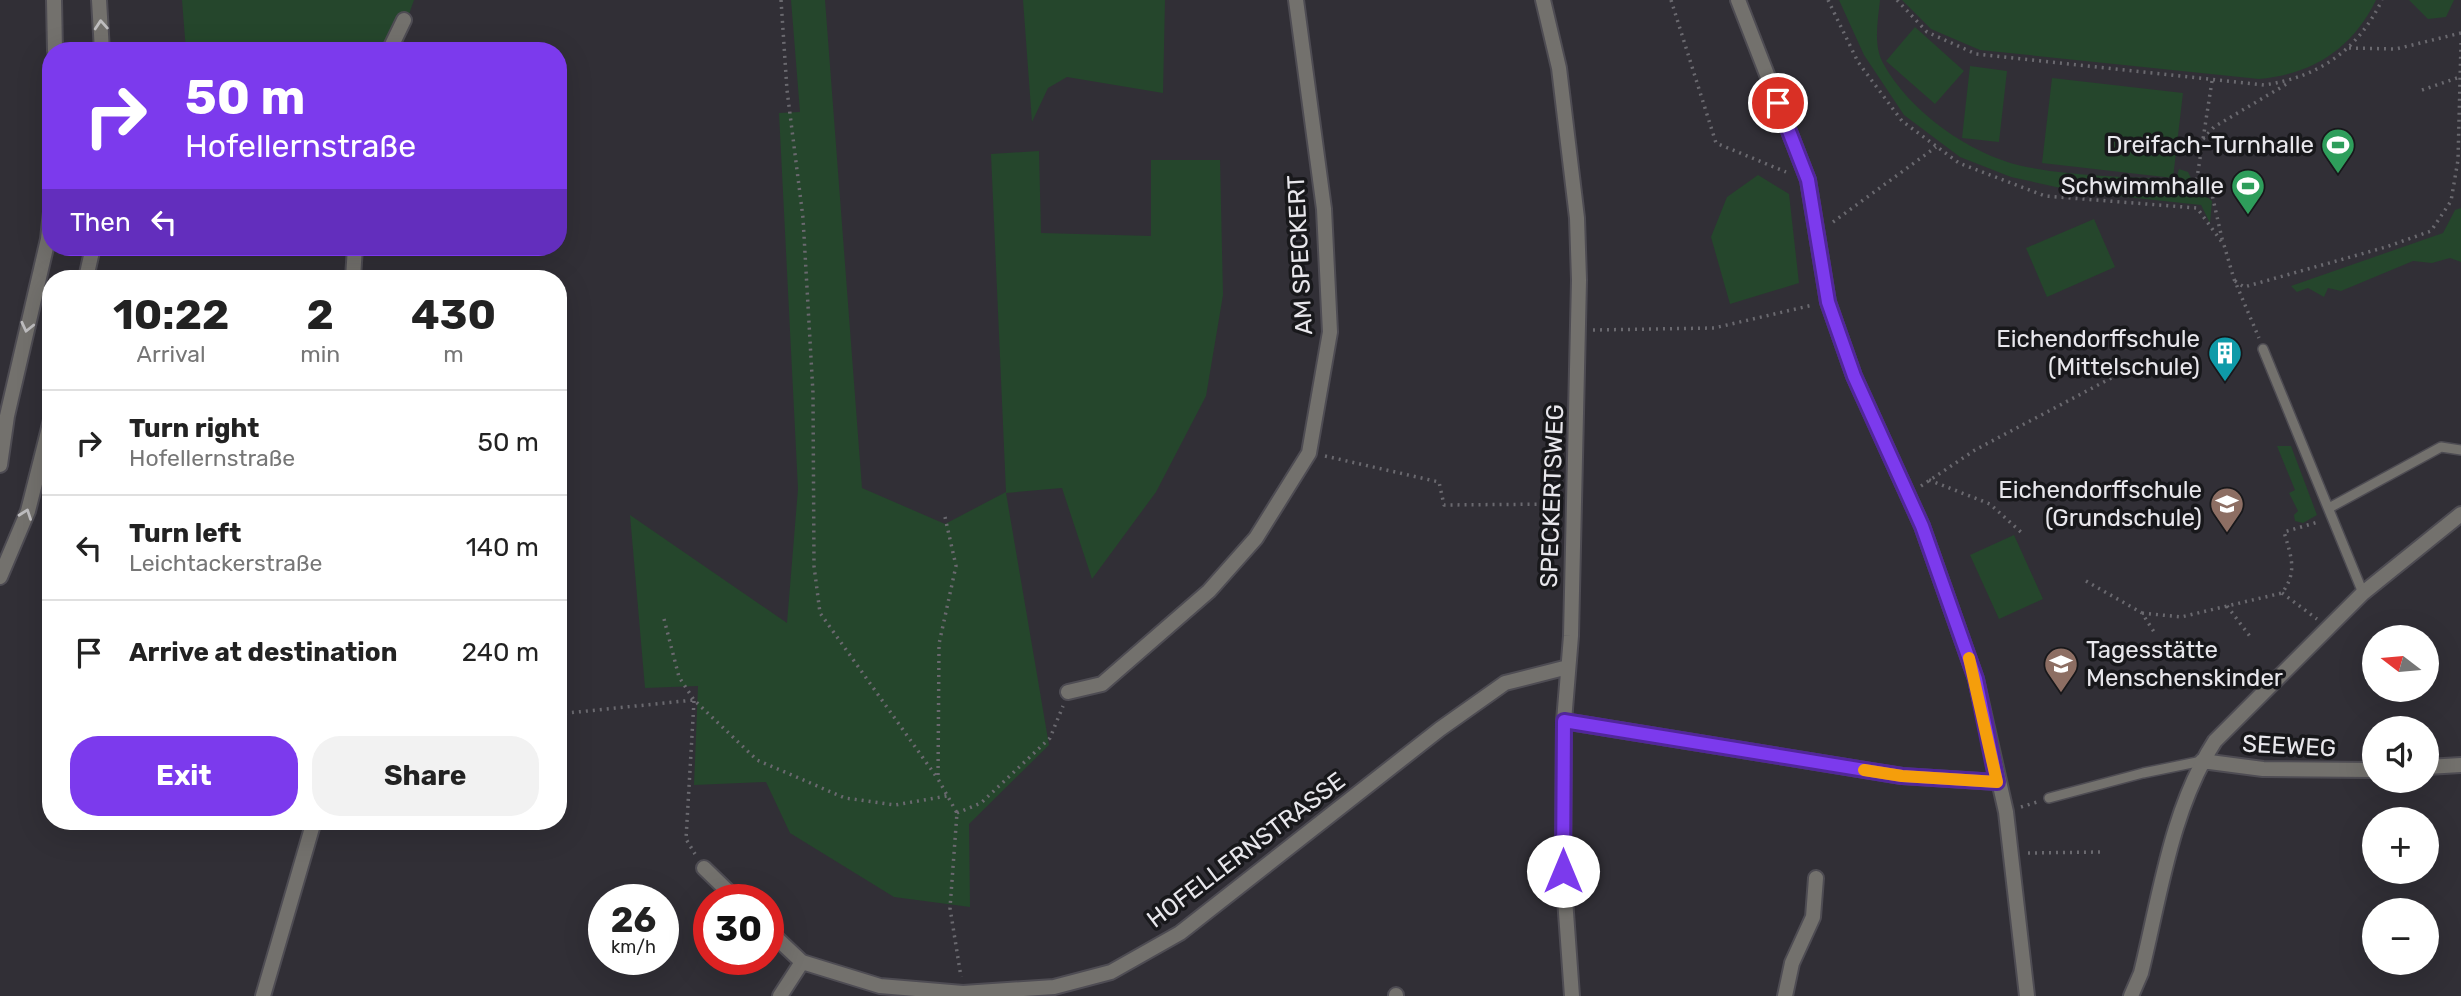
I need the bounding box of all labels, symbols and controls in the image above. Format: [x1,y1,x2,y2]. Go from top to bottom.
one-way arrow [93,20,108,31]
text: 50 m [185,68,305,126]
icon: right [70,70,161,161]
pin [1748,73,1808,133]
icon: arrive [1759,84,1797,122]
sports icon: Dreifach-Turnhalle [2319,126,2357,175]
text: Hofellernstraße [185,127,416,165]
place label: Dreifach-Turnhalle [2106,131,2314,159]
sports icon: Schwimmhalle [2229,167,2267,216]
place label: Schwimmhalle [2061,172,2224,200]
street label: AM SPECKERT [1282,174,1318,336]
icon: left [145,203,183,241]
text: Then [70,207,131,238]
text: 10:22 [113,290,229,340]
text: 2 [307,290,334,340]
text: 430 [411,290,496,340]
one-way arrow [21,321,35,333]
place label: Eichendorffschule (Mittelschule) [1996,325,2200,381]
building icon: Eichendorffschule (Mittelschule) [2206,334,2244,383]
text: Arrival [137,340,206,368]
text: min [300,340,340,368]
text: m [443,340,464,368]
street label: SPECKERTSWEG [1535,404,1569,588]
text: Turn right [129,413,259,444]
icon: right [70,424,108,462]
text: 50 m [478,427,539,458]
text: Hofellernstraße [129,444,295,472]
place label: Eichendorffschule (Grundschule) [1998,476,2202,532]
school or university icon: Eichendorffschule (Grundschule) [2208,485,2246,534]
one-way arrow [18,508,32,521]
text: Turn left [129,518,241,549]
icon: left [70,529,108,567]
text: 140 m [466,532,539,563]
text: Leichtackerstraße [129,549,322,577]
north arrow [2362,625,2440,702]
map controls [2362,625,2439,975]
icon: arrive [70,634,108,672]
place label: Tagesstätte Menschenskinder [2086,636,2283,692]
text: Arrive at destination [129,637,397,668]
text: 240 m [462,637,539,668]
school or university icon: Tagesstätte Menschenskinder [2042,645,2080,694]
button: sound [2362,716,2439,793]
street label: SEEWEG [2241,730,2337,762]
button: Exit [70,736,298,816]
button: Share [312,736,539,816]
street label: HOFELLERNSTRASSE [1142,766,1350,934]
button: + [2362,807,2439,884]
position arrow [1526,834,1600,908]
speed limit sign: 30 [693,884,784,975]
button: − [2362,898,2439,975]
text: 26 [611,899,656,941]
text: km/h [611,936,656,958]

